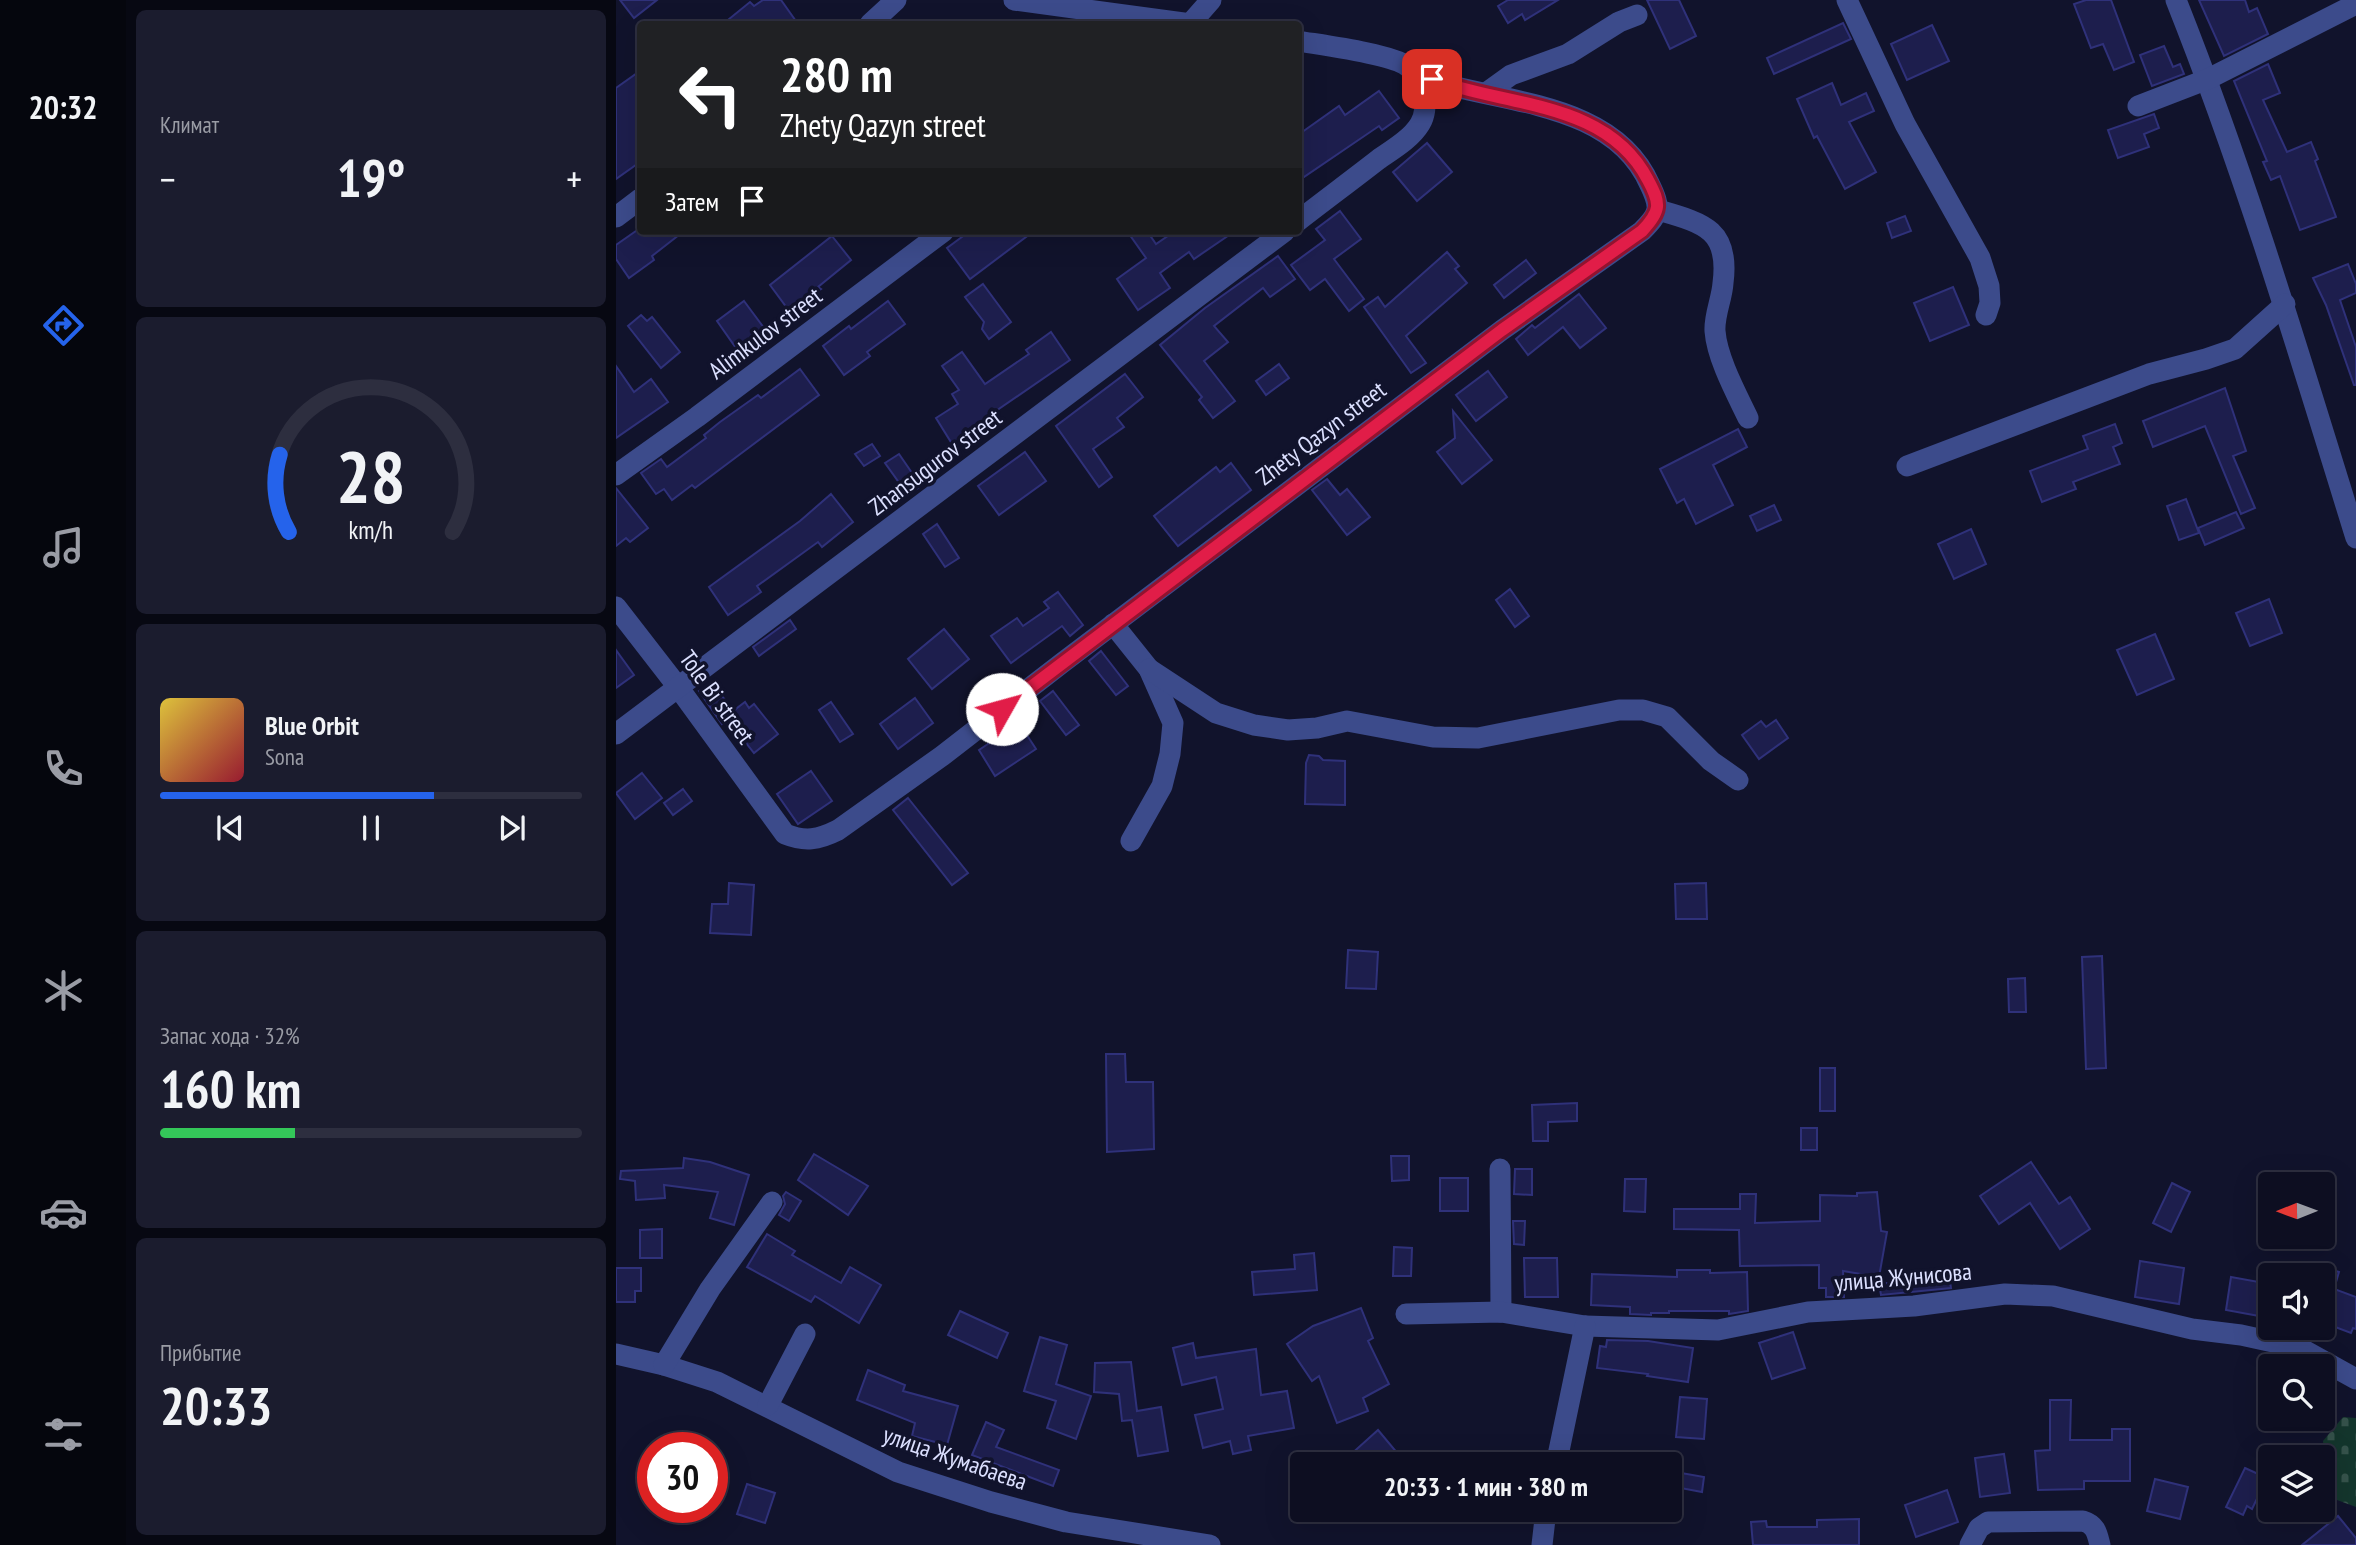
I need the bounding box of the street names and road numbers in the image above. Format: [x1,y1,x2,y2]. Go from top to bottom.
street label: Alimkulov street [702,280,828,386]
street label: Zhety Qazyn street [1250,374,1392,492]
street label: Zhansugurov street [862,402,1008,522]
street label: Tole Bi street [673,644,762,750]
street label: улица Жунисова [1833,1256,1973,1298]
street label: улица Жумабаева [879,1419,1031,1497]

